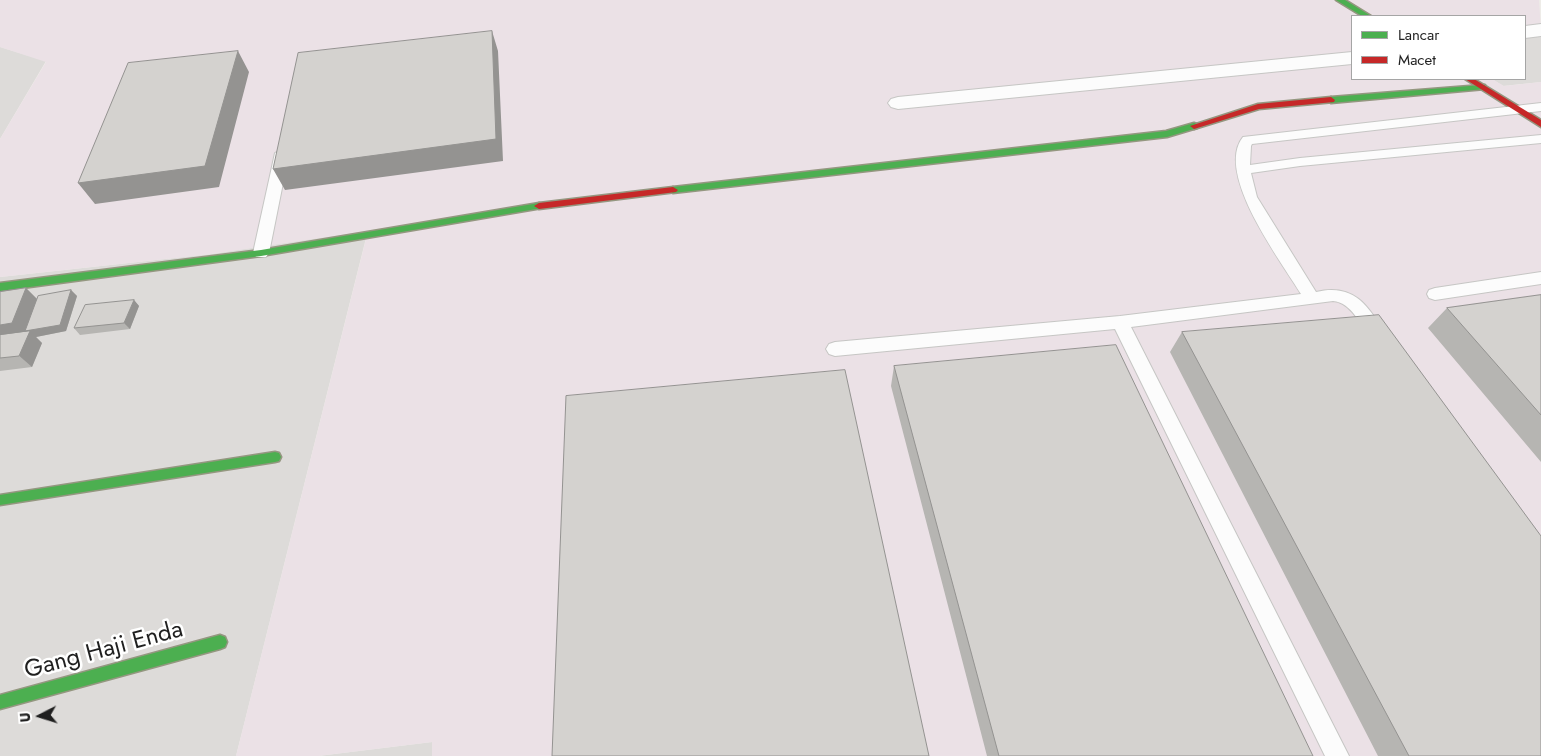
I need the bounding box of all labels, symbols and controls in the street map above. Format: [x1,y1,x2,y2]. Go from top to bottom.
legend [1351,15,1526,80]
text: Lancar [1398,24,1439,46]
text: Macet [1398,49,1436,71]
street label: Gang Haji Enda [22,616,186,686]
north arrow [15,691,65,741]
text: U [15,712,35,723]

